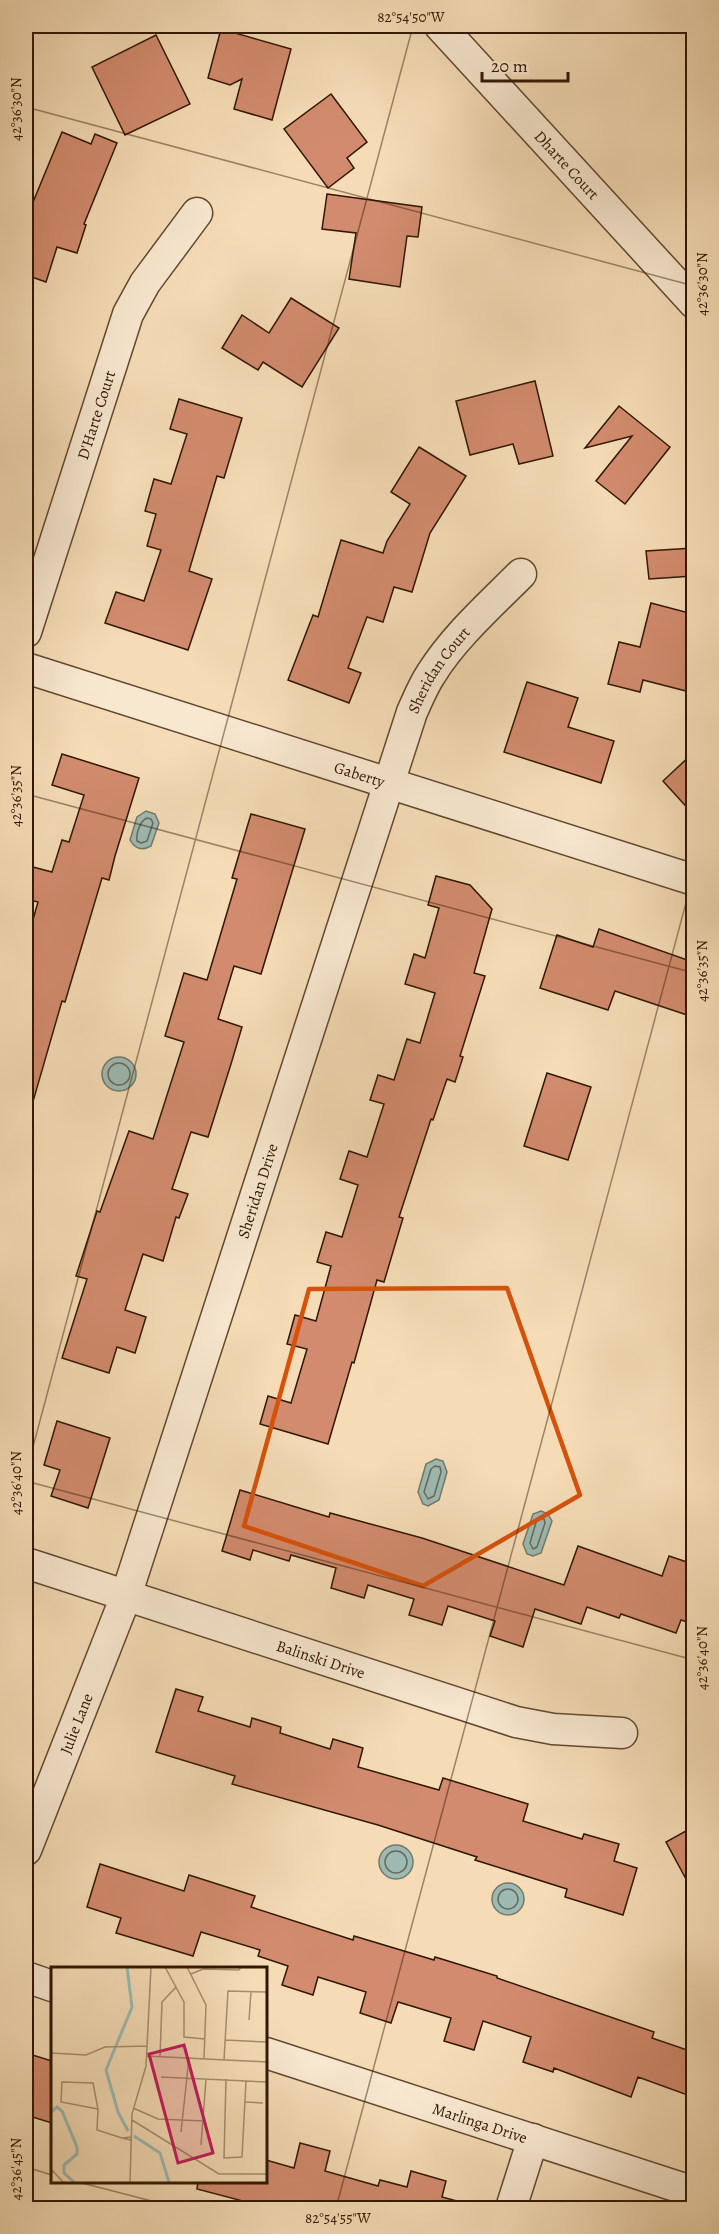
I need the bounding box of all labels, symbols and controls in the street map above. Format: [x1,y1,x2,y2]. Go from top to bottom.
text: 82°54'50"W [377,7,445,27]
scale bar [482,45,568,83]
text: 20 m [491,54,528,78]
text: 42°36'30"N [6,77,26,141]
street label: Dharte Court [529,126,604,205]
text: 42°36'30"N [692,252,712,316]
street label: D'Harte Court [72,368,121,463]
street label: Sheridan Court [403,622,475,717]
street label: Gaberty [331,756,388,793]
text: 42°36'35"N [6,765,26,827]
text: 42°36'35"N [692,940,712,1002]
street label: Sheridan Drive [232,1141,284,1241]
text: 42°36'40"N [6,1451,26,1515]
text: 42°36'40"N [692,1626,712,1690]
street label: Balinski Drive [273,1635,368,1684]
street label: Julie Lane [55,1690,99,1758]
inset map [51,1967,267,2183]
street label: Marlinga Drive [429,2098,530,2149]
text: 42°36'45"N [6,2137,26,2200]
text: 82°54'55"W [305,2208,371,2228]

